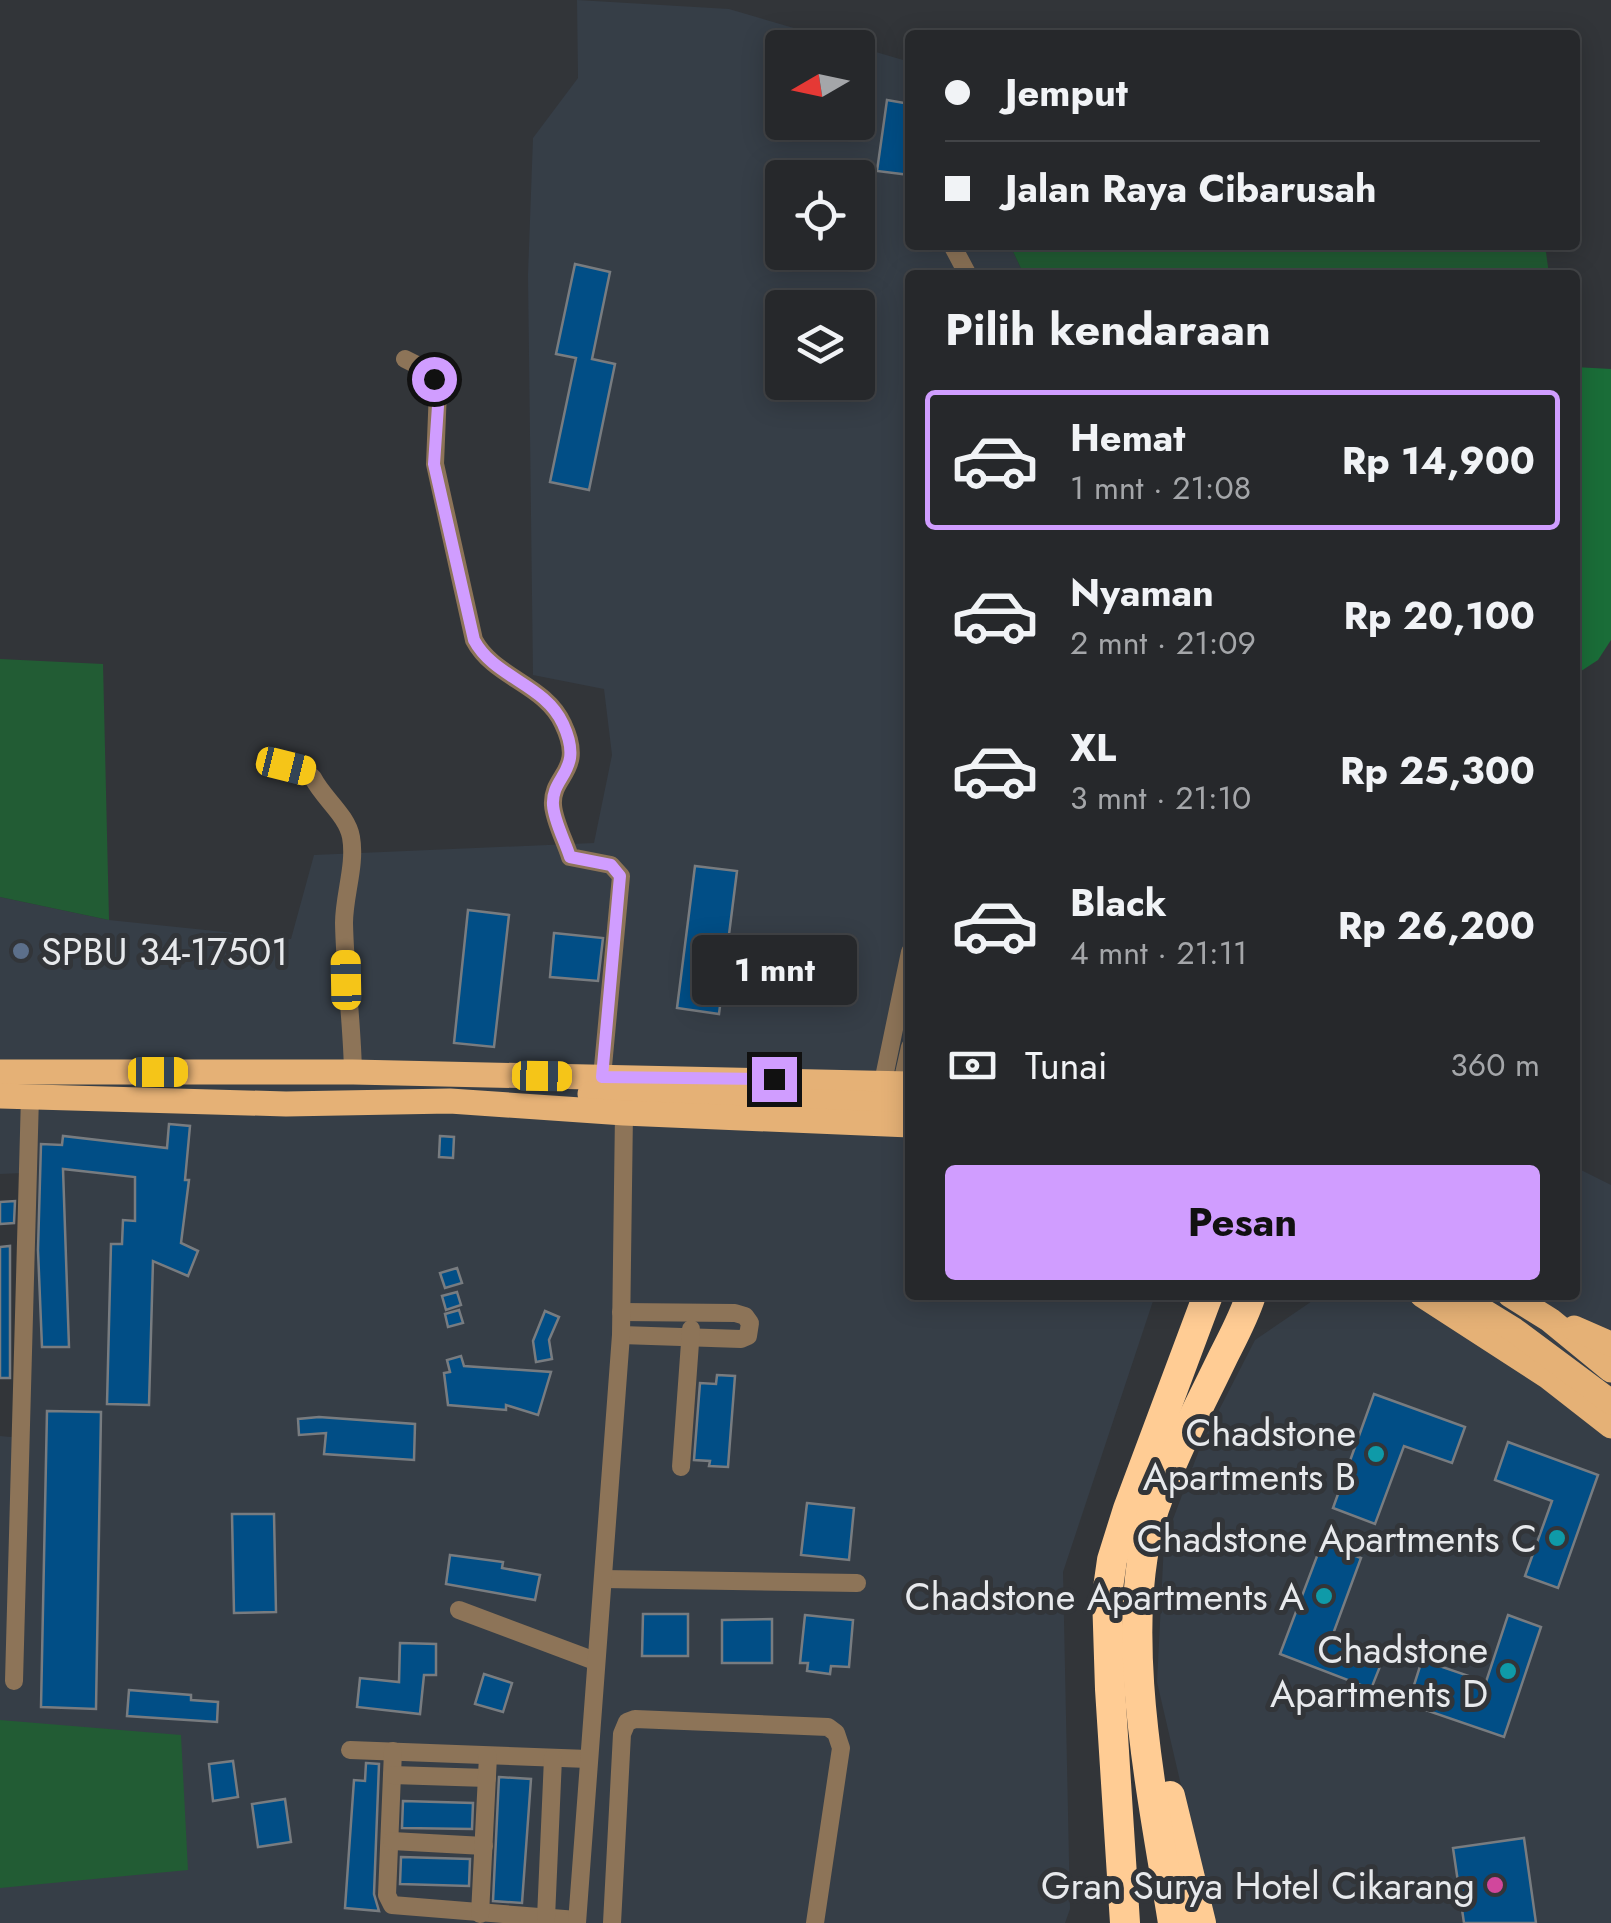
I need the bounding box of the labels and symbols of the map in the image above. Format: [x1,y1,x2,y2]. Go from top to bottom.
north arrow [765,30,875,140]
route start [412,357,457,402]
car [253,744,319,788]
place label: SPBU 34-17501 [41,924,288,979]
callout: 1 mnt [692,934,856,1004]
marker: SPBU 34-17501 [10,940,32,962]
car [330,950,362,1010]
car [128,1057,188,1087]
route end [752,1057,797,1102]
car [512,1060,572,1092]
place label: Chadstone Apartments B [1143,1405,1356,1504]
marker: Chadstone Apartments B [1365,1443,1387,1465]
place label: Chadstone Apartments C [1137,1511,1537,1566]
marker: Chadstone Apartments C [1546,1527,1568,1549]
place label: Chadstone Apartments A [905,1569,1304,1624]
marker: Chadstone Apartments A [1313,1585,1335,1607]
place label: Chadstone Apartments D [1270,1622,1488,1721]
marker: Chadstone Apartments D [1497,1660,1519,1682]
place label: Gran Surya Hotel Cikarang [1041,1858,1475,1913]
marker: Gran Surya Hotel Cikarang [1484,1874,1506,1896]

